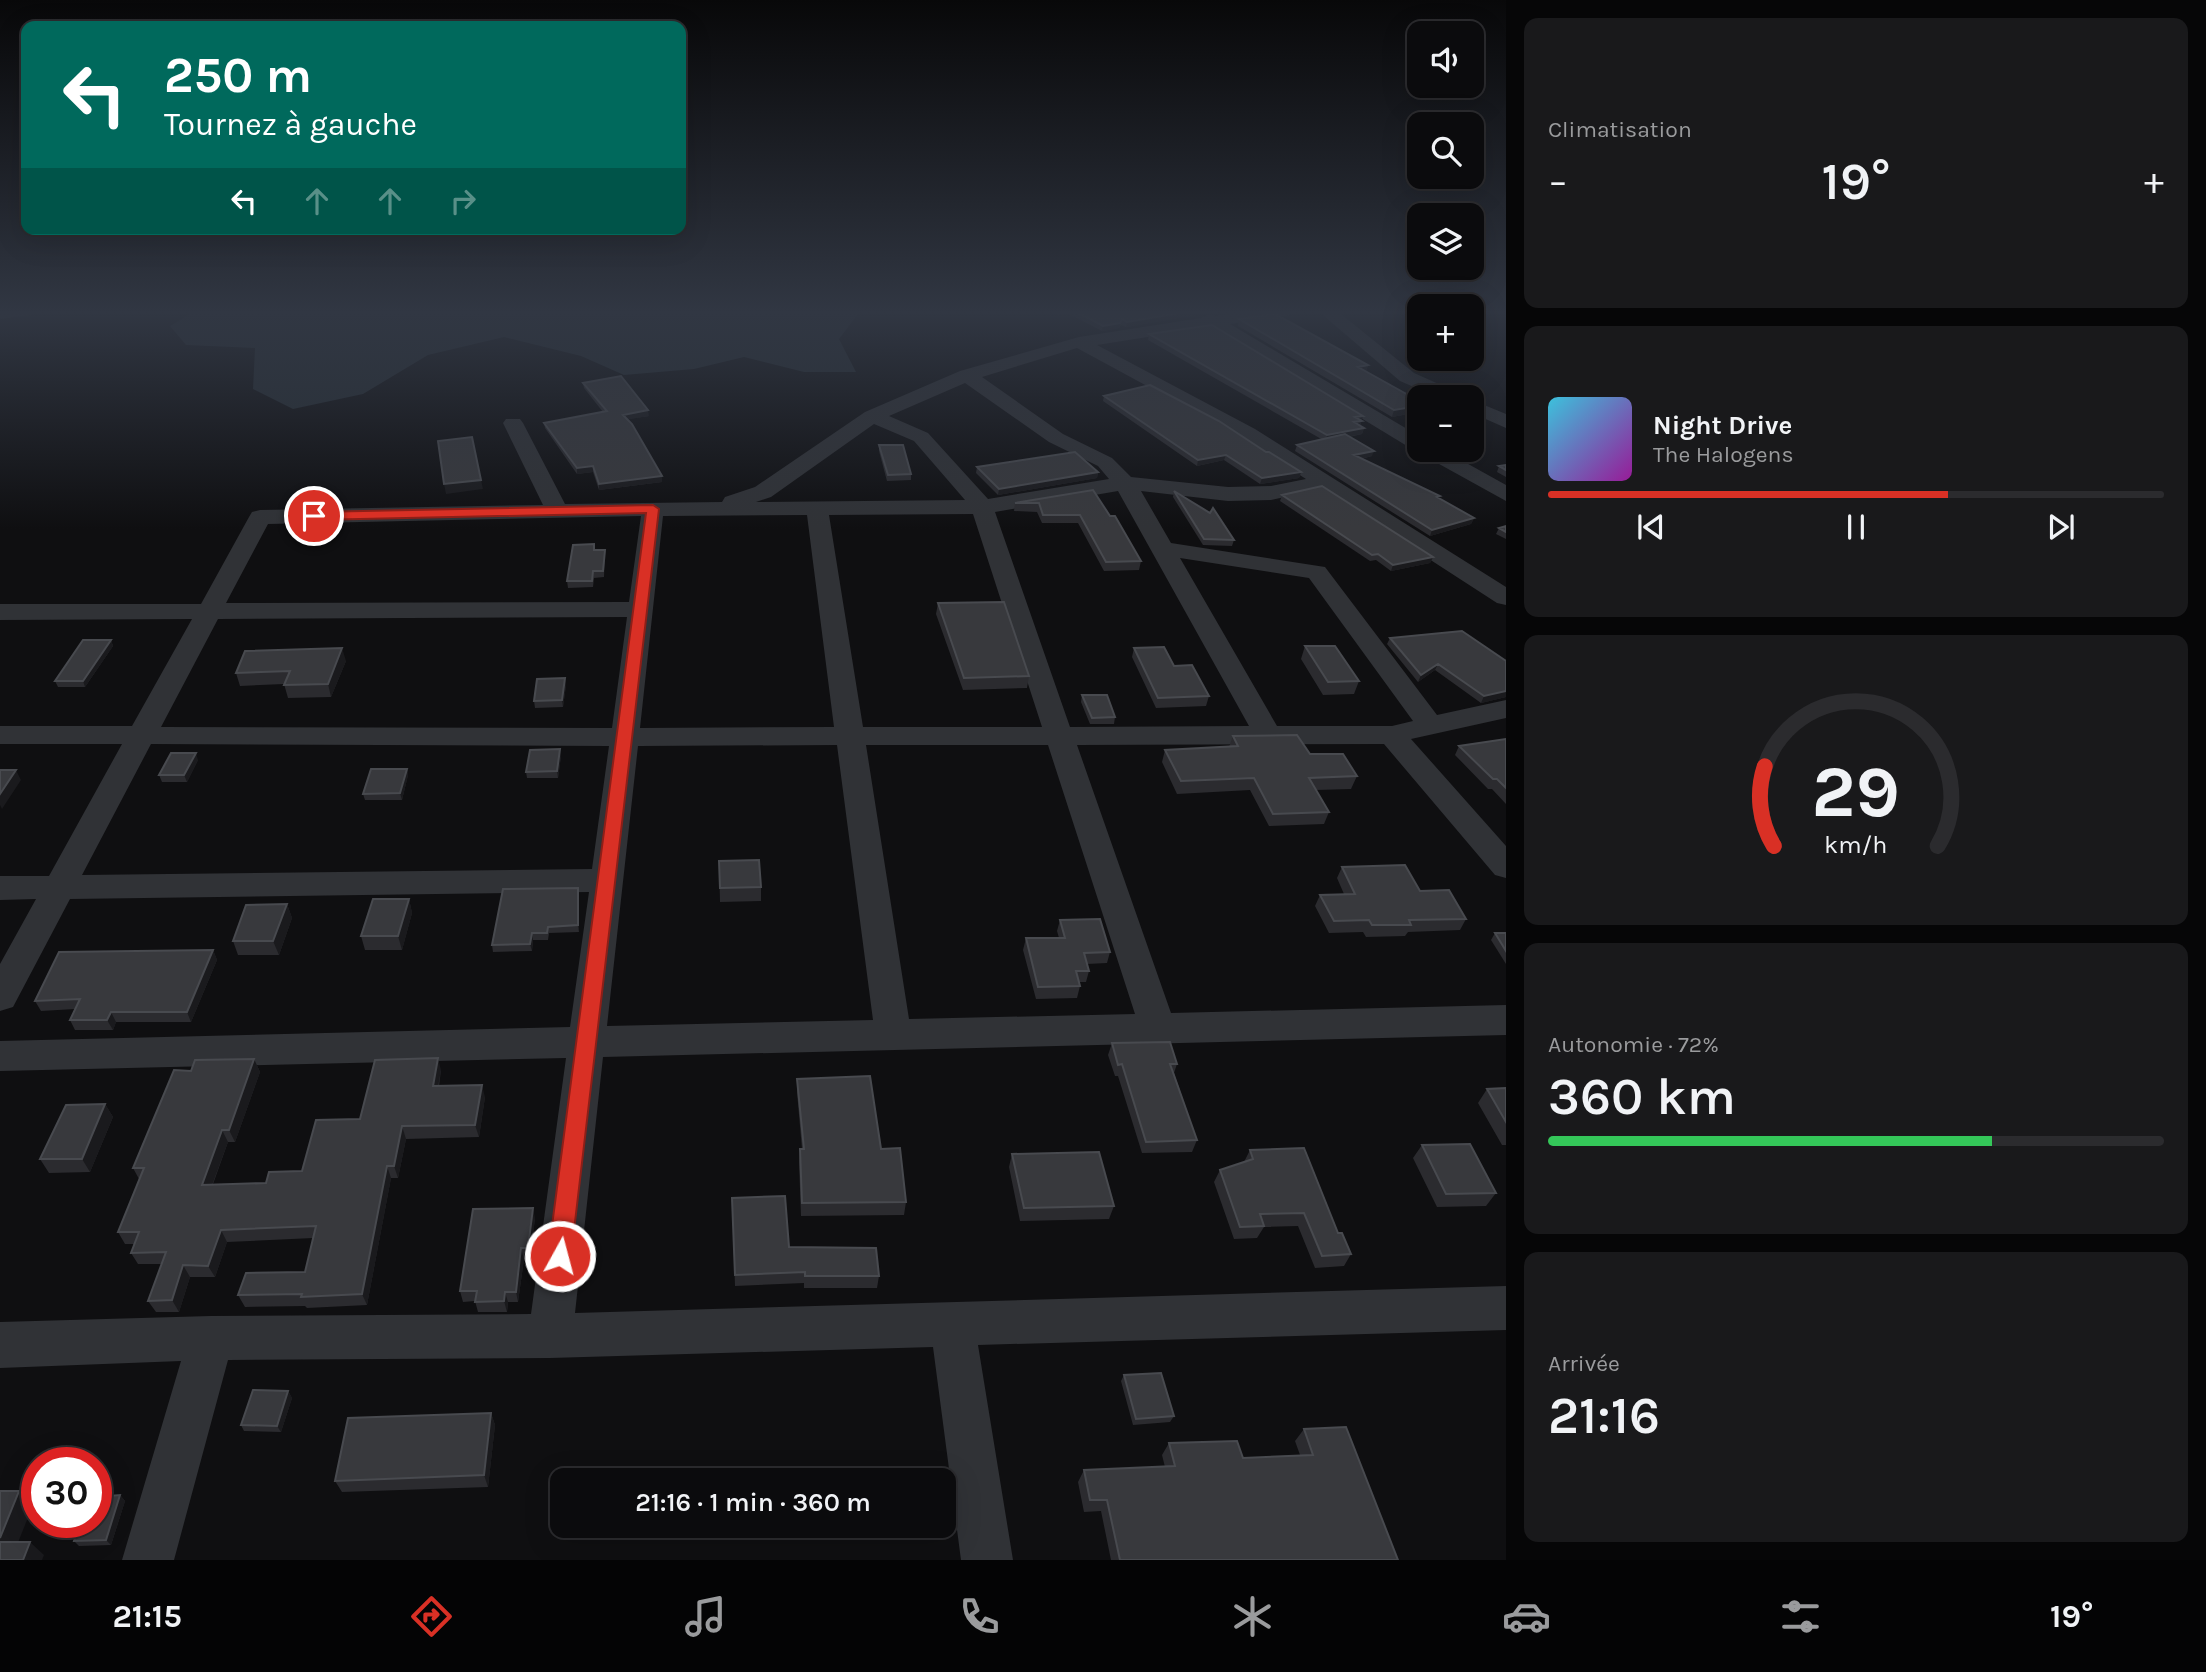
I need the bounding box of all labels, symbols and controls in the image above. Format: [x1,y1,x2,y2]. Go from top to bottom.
map controls [1407,21,1484,462]
button: sound [1407,21,1484,98]
text: 250 m [164,47,312,104]
icon: left [49,49,140,140]
text: Tournez à gauche [164,106,417,143]
button: search [1407,112,1484,189]
text: Climatisation [1548,116,1692,143]
text: 19° [1822,151,1890,212]
text: − [1548,159,1568,204]
text: + [2144,159,2164,204]
icon: left [225,182,263,220]
icon: ahead [298,182,336,220]
icon: ahead [371,182,409,220]
icon: right [444,182,482,220]
button: layers [1407,203,1484,280]
button: + [1407,294,1484,371]
button: − [1407,385,1484,462]
text: Night Drive [1653,410,1792,441]
text: The Halogens [1653,441,1793,468]
pin [284,486,344,546]
icon: arrive [295,497,333,535]
icon: previous [1632,508,1670,546]
icon: pause [1837,508,1875,546]
icon: next [2042,508,2080,546]
text: 29 [1812,749,1900,834]
text: km/h [1824,830,1888,859]
text: Autonomie · 72% [1548,1031,1719,1058]
text: 360 km [1548,1066,1736,1127]
position arrow [523,1219,597,1293]
text: Arrivée [1548,1350,1620,1377]
text: 21:16 [1548,1385,1660,1446]
speed limit sign: 30 [21,1447,112,1538]
text: 21:16 · 1 min · 360 m [635,1487,871,1518]
icon: directions [407,1592,456,1641]
icon: music [681,1592,730,1641]
icon: phone [955,1592,1004,1641]
icon: climate [1228,1592,1277,1641]
icon: car [1502,1592,1551,1641]
icon: filters [1776,1592,1825,1641]
text: 21:15 [112,1598,182,1635]
text: 19° [2050,1598,2093,1635]

